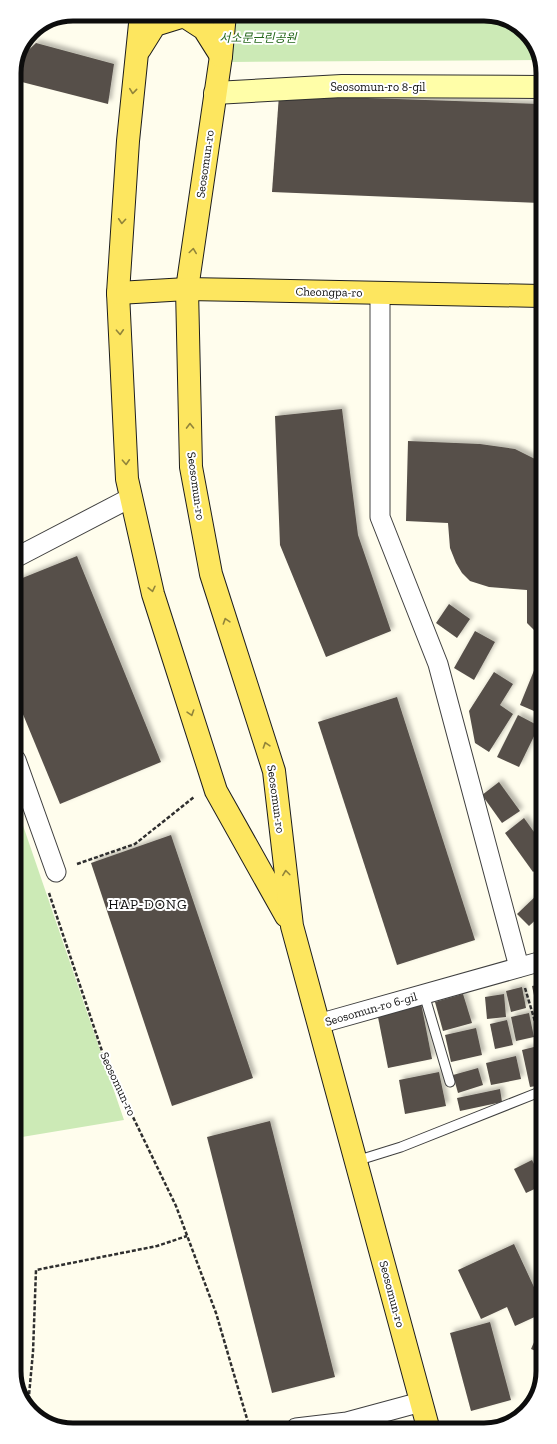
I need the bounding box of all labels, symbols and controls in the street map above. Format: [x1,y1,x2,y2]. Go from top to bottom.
park label: 서소문근린공원 [219,31,298,45]
street label: Seosomun-ro 8-gil [330,80,426,94]
one-way arrow [129,88,138,94]
street label: Seosomun-ro [193,129,217,199]
one-way arrow [118,218,127,224]
one-way arrow [188,248,197,254]
street label: Cheongpa-ro [295,284,363,300]
one-way arrow [115,329,124,335]
one-way arrow [186,423,194,429]
street label: Seosomun-ro [184,451,208,521]
one-way arrow [122,459,130,465]
one-way arrow [147,585,156,592]
one-way arrow [222,618,231,625]
one-way arrow [186,709,195,716]
one-way arrow [262,742,270,749]
street label: Seosomun-ro [264,764,288,834]
one-way arrow [281,870,290,876]
district label: HAP-DONG [108,896,188,913]
street label: Seosomun-ro 6-gil [323,989,419,1029]
street label: Seosomun-ro [97,1050,139,1118]
street label: Seosomun-ro [376,1259,408,1329]

